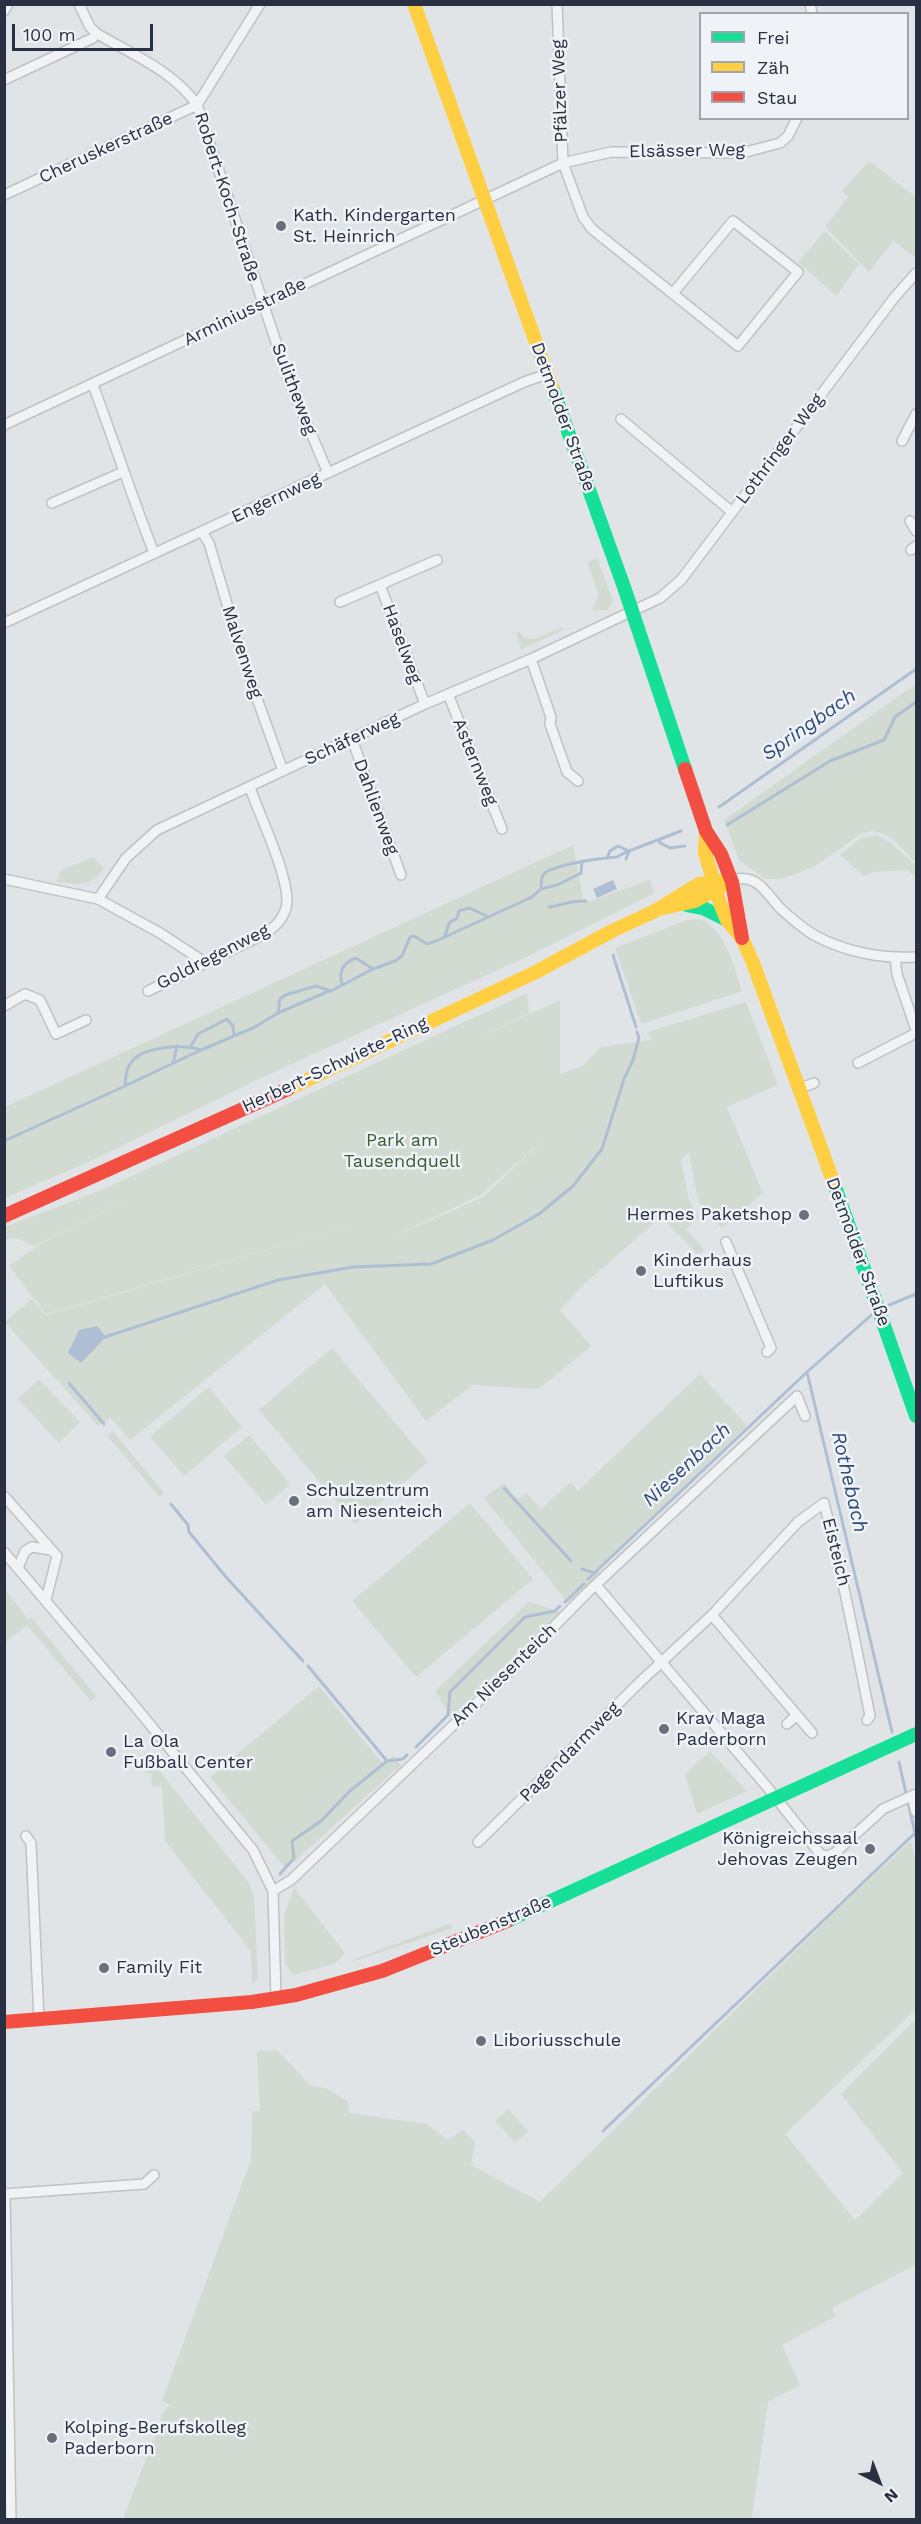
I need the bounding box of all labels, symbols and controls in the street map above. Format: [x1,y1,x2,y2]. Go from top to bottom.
scale bar [15,12,156,50]
legend [699,12,909,120]
text: 100 m [23,24,76,45]
text: Frei [757,27,789,48]
street label: Pfälzer Weg [547,39,573,143]
text: Zäh [757,57,790,78]
text: Stau [757,87,797,108]
street label: Cheruskerstraße [36,108,176,188]
street label: Robert-Koch-Straße [189,109,265,285]
street label: Elsässer Weg [629,139,745,163]
place label: Kath. Kindergarten St. Heinrich [293,205,456,248]
marker: Kath. Kindergarten St. Heinrich [274,219,288,233]
street label: Arminiusstraße [180,273,310,351]
street label: Detmolder Straße [526,339,600,495]
street label: Sulitheweg [267,340,321,438]
street label: Lothringer Weg [731,389,829,509]
street label: Engernweg [228,468,324,528]
street label: Haselweg [378,601,426,687]
street label: Malvenweg [217,603,267,701]
water label: Springbach [757,684,861,766]
street label: Schäferweg [301,708,403,770]
street label: Asternweg [448,715,502,809]
street label: Dahlienweg [349,756,403,858]
street label: Goldregenweg [153,919,273,995]
street label: Herbert-Schwiete-Ring [239,1012,431,1118]
park label: Park am Tausendquell [344,1130,460,1172]
street label: Detmolder Straße [821,1174,895,1330]
place label: Hermes Paketshop [627,1204,792,1226]
marker: Hermes Paketshop [797,1208,811,1222]
place label: Kinderhaus Luftikus [653,1250,752,1292]
marker: Kinderhaus Luftikus [634,1264,648,1278]
water label: Niesenbach [638,1418,736,1512]
water label: Rothebach [826,1429,872,1535]
place label: Schulzentrum am Niesenteich [306,1480,443,1522]
marker: Schulzentrum am Niesenteich [287,1494,301,1508]
street label: Eisteich [817,1516,855,1588]
street label: Am Niesenteich [447,1619,561,1731]
street label: Pagendarmweg [515,1697,625,1807]
place label: Krav Maga Paderborn [676,1708,767,1750]
marker: Krav Maga Paderborn [657,1722,671,1736]
place label: La Ola Fußball Center [123,1731,253,1774]
marker: La Ola Fußball Center [104,1745,118,1759]
place label: Königreichssaal Jehovas Zeugen [717,1828,858,1870]
marker: Königreichssaal Jehovas Zeugen [863,1842,877,1856]
street label: Steubenstraße [427,1891,555,1961]
place label: Family Fit [116,1957,202,1979]
marker: Family Fit [97,1961,111,1975]
place label: Liboriusschule [493,2030,621,2052]
marker: Liboriusschule [474,2034,488,2048]
place label: Kolping-Berufskolleg Paderborn [64,2417,246,2460]
marker: Kolping-Berufskolleg Paderborn [45,2431,59,2445]
north arrow [849,2452,909,2512]
text: N [881,2485,902,2507]

